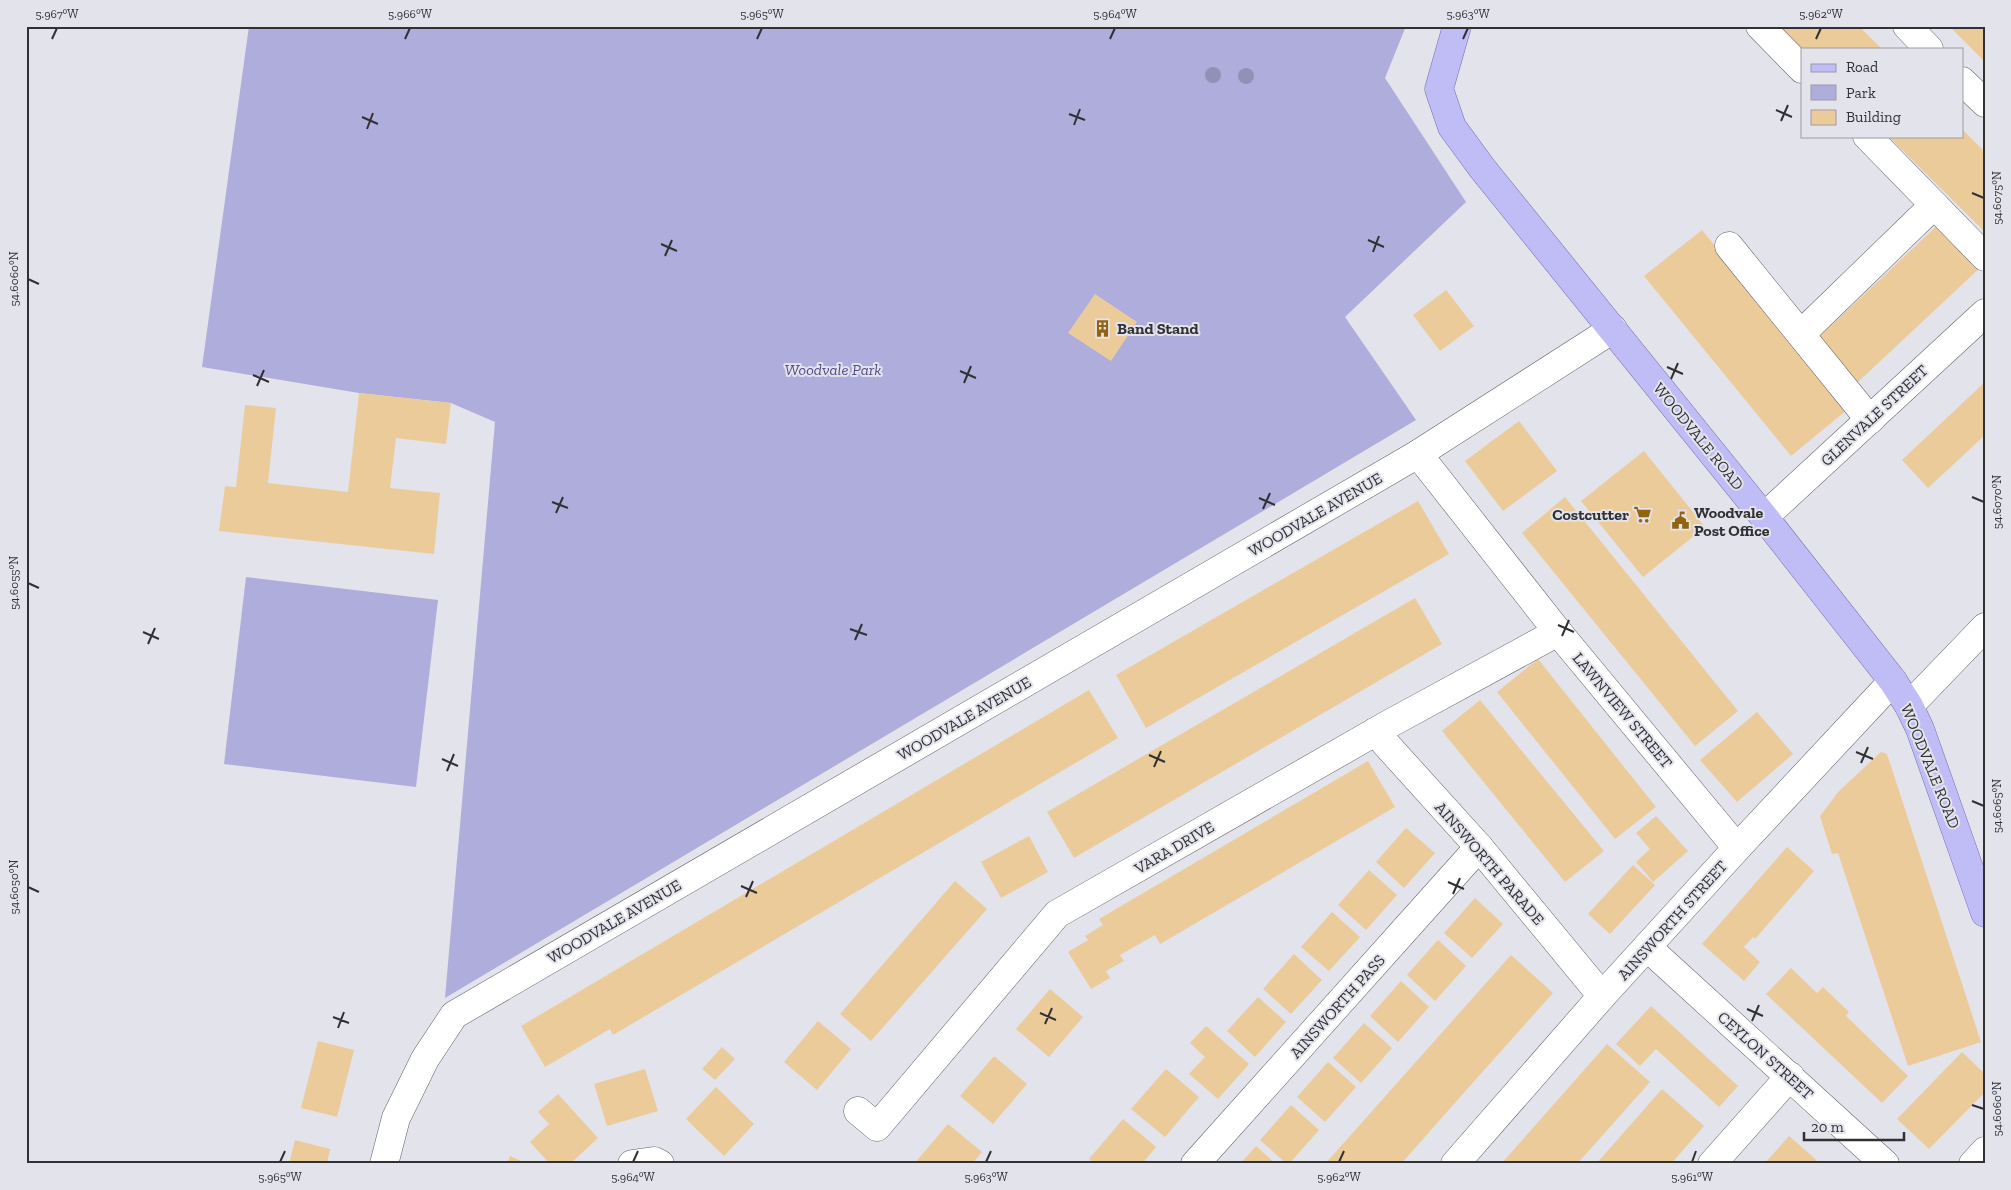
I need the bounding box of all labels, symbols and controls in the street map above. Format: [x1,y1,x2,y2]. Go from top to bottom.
text: 5.967°W [35,7,79,21]
text: 5.966°W [388,7,433,21]
text: 5.965°W [740,7,785,21]
text: 5.964°W [1093,7,1138,21]
text: 5.963°W [1446,7,1490,21]
text: 5.962°W [1799,7,1844,21]
legend [1801,48,1964,138]
text: Road [1846,58,1879,76]
text: Park [1846,84,1876,102]
text: Building [1846,108,1901,126]
text: 54.6075°N [1990,171,2004,225]
text: 54.6060°N [7,251,21,307]
building icon: Band Stand [1093,318,1113,338]
place label: Band Stand [1117,319,1199,338]
park label: Woodvale Park [785,360,881,379]
street label: GLENVALE STREET [1817,361,1932,470]
street label: WOODVALE ROAD [1650,379,1748,494]
street label: WOODVALE AVENUE [1245,468,1385,560]
text: 54.6070°N [1990,475,2004,529]
place label: Woodvale Post Office [1694,503,1770,540]
supermarket icon: Costcutter [1633,504,1653,524]
place label: Costcutter [1552,505,1629,524]
public building icon: Woodvale Post Office [1670,511,1690,531]
text: 54.6055°N [7,556,21,610]
street label: LAWNVIEW STREET [1569,649,1677,772]
street label: WOODVALE AVENUE [894,672,1034,764]
street label: WOODVALE ROAD [1897,701,1964,831]
text: 54.6065°N [1990,779,2004,833]
street label: AINSWORTH PARADE [1431,798,1548,929]
street label: VARA DRIVE [1130,817,1217,878]
street label: AINSWORTH STREET [1614,857,1731,984]
text: 54.6050°N [7,859,21,914]
street label: WOODVALE AVENUE [544,875,684,967]
street label: AINSWORTH PASS [1286,951,1389,1062]
street label: CEYLON STREET [1714,1007,1817,1103]
text: 54.6060°N [1990,1081,2004,1137]
scale bar [1804,1110,1904,1142]
text: 20 m [1811,1118,1844,1136]
text: 5.965°W [258,1170,303,1184]
text: 5.964°W [611,1170,656,1184]
text: 5.963°W [964,1170,1008,1184]
text: 5.962°W [1317,1170,1362,1184]
text: 5.961°W [1671,1170,1714,1184]

